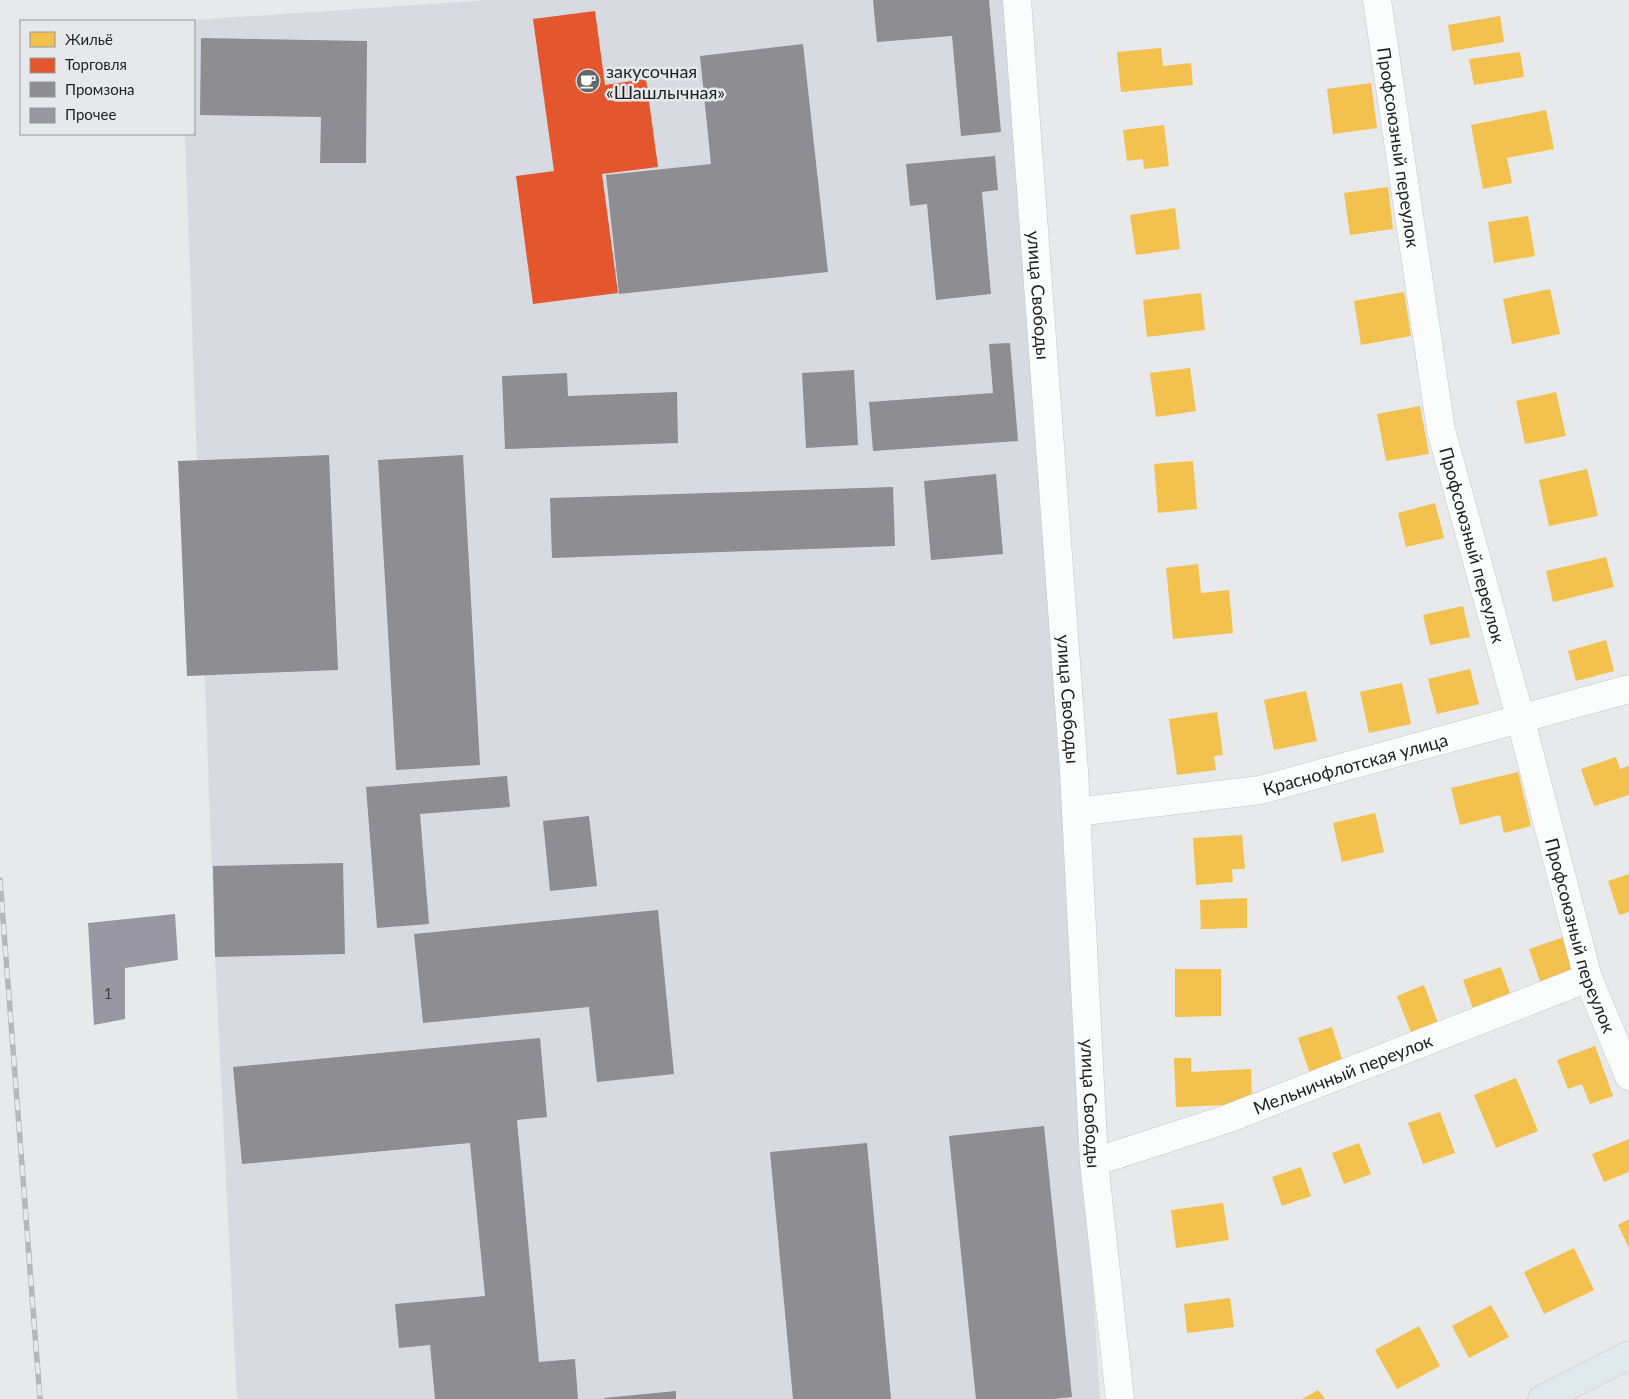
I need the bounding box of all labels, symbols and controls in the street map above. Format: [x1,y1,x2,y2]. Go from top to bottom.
legend [20,20,195,135]
text: Жильё [65,30,113,48]
street label: Профсоюзный переулок [1373,46,1425,250]
text: Торговля [65,55,127,73]
place label: закусочная «Шашлычная» [606,60,725,103]
cafe icon: закусочная «Шашлычная» [575,68,601,94]
text: Промзона [65,80,135,98]
text: Прочее [65,105,116,123]
street label: улица Свободы [1023,230,1055,361]
street label: Профсоюзный переулок [1435,444,1510,646]
street label: улица Свободы [1053,634,1084,764]
street label: Краснофлотская улица [1260,728,1450,800]
street label: Профсоюзный переулок [1541,836,1621,1036]
house number: 1 [104,984,112,1002]
street label: Мельничный переулок [1250,1029,1436,1119]
street label: улица Свободы [1077,1038,1105,1169]

